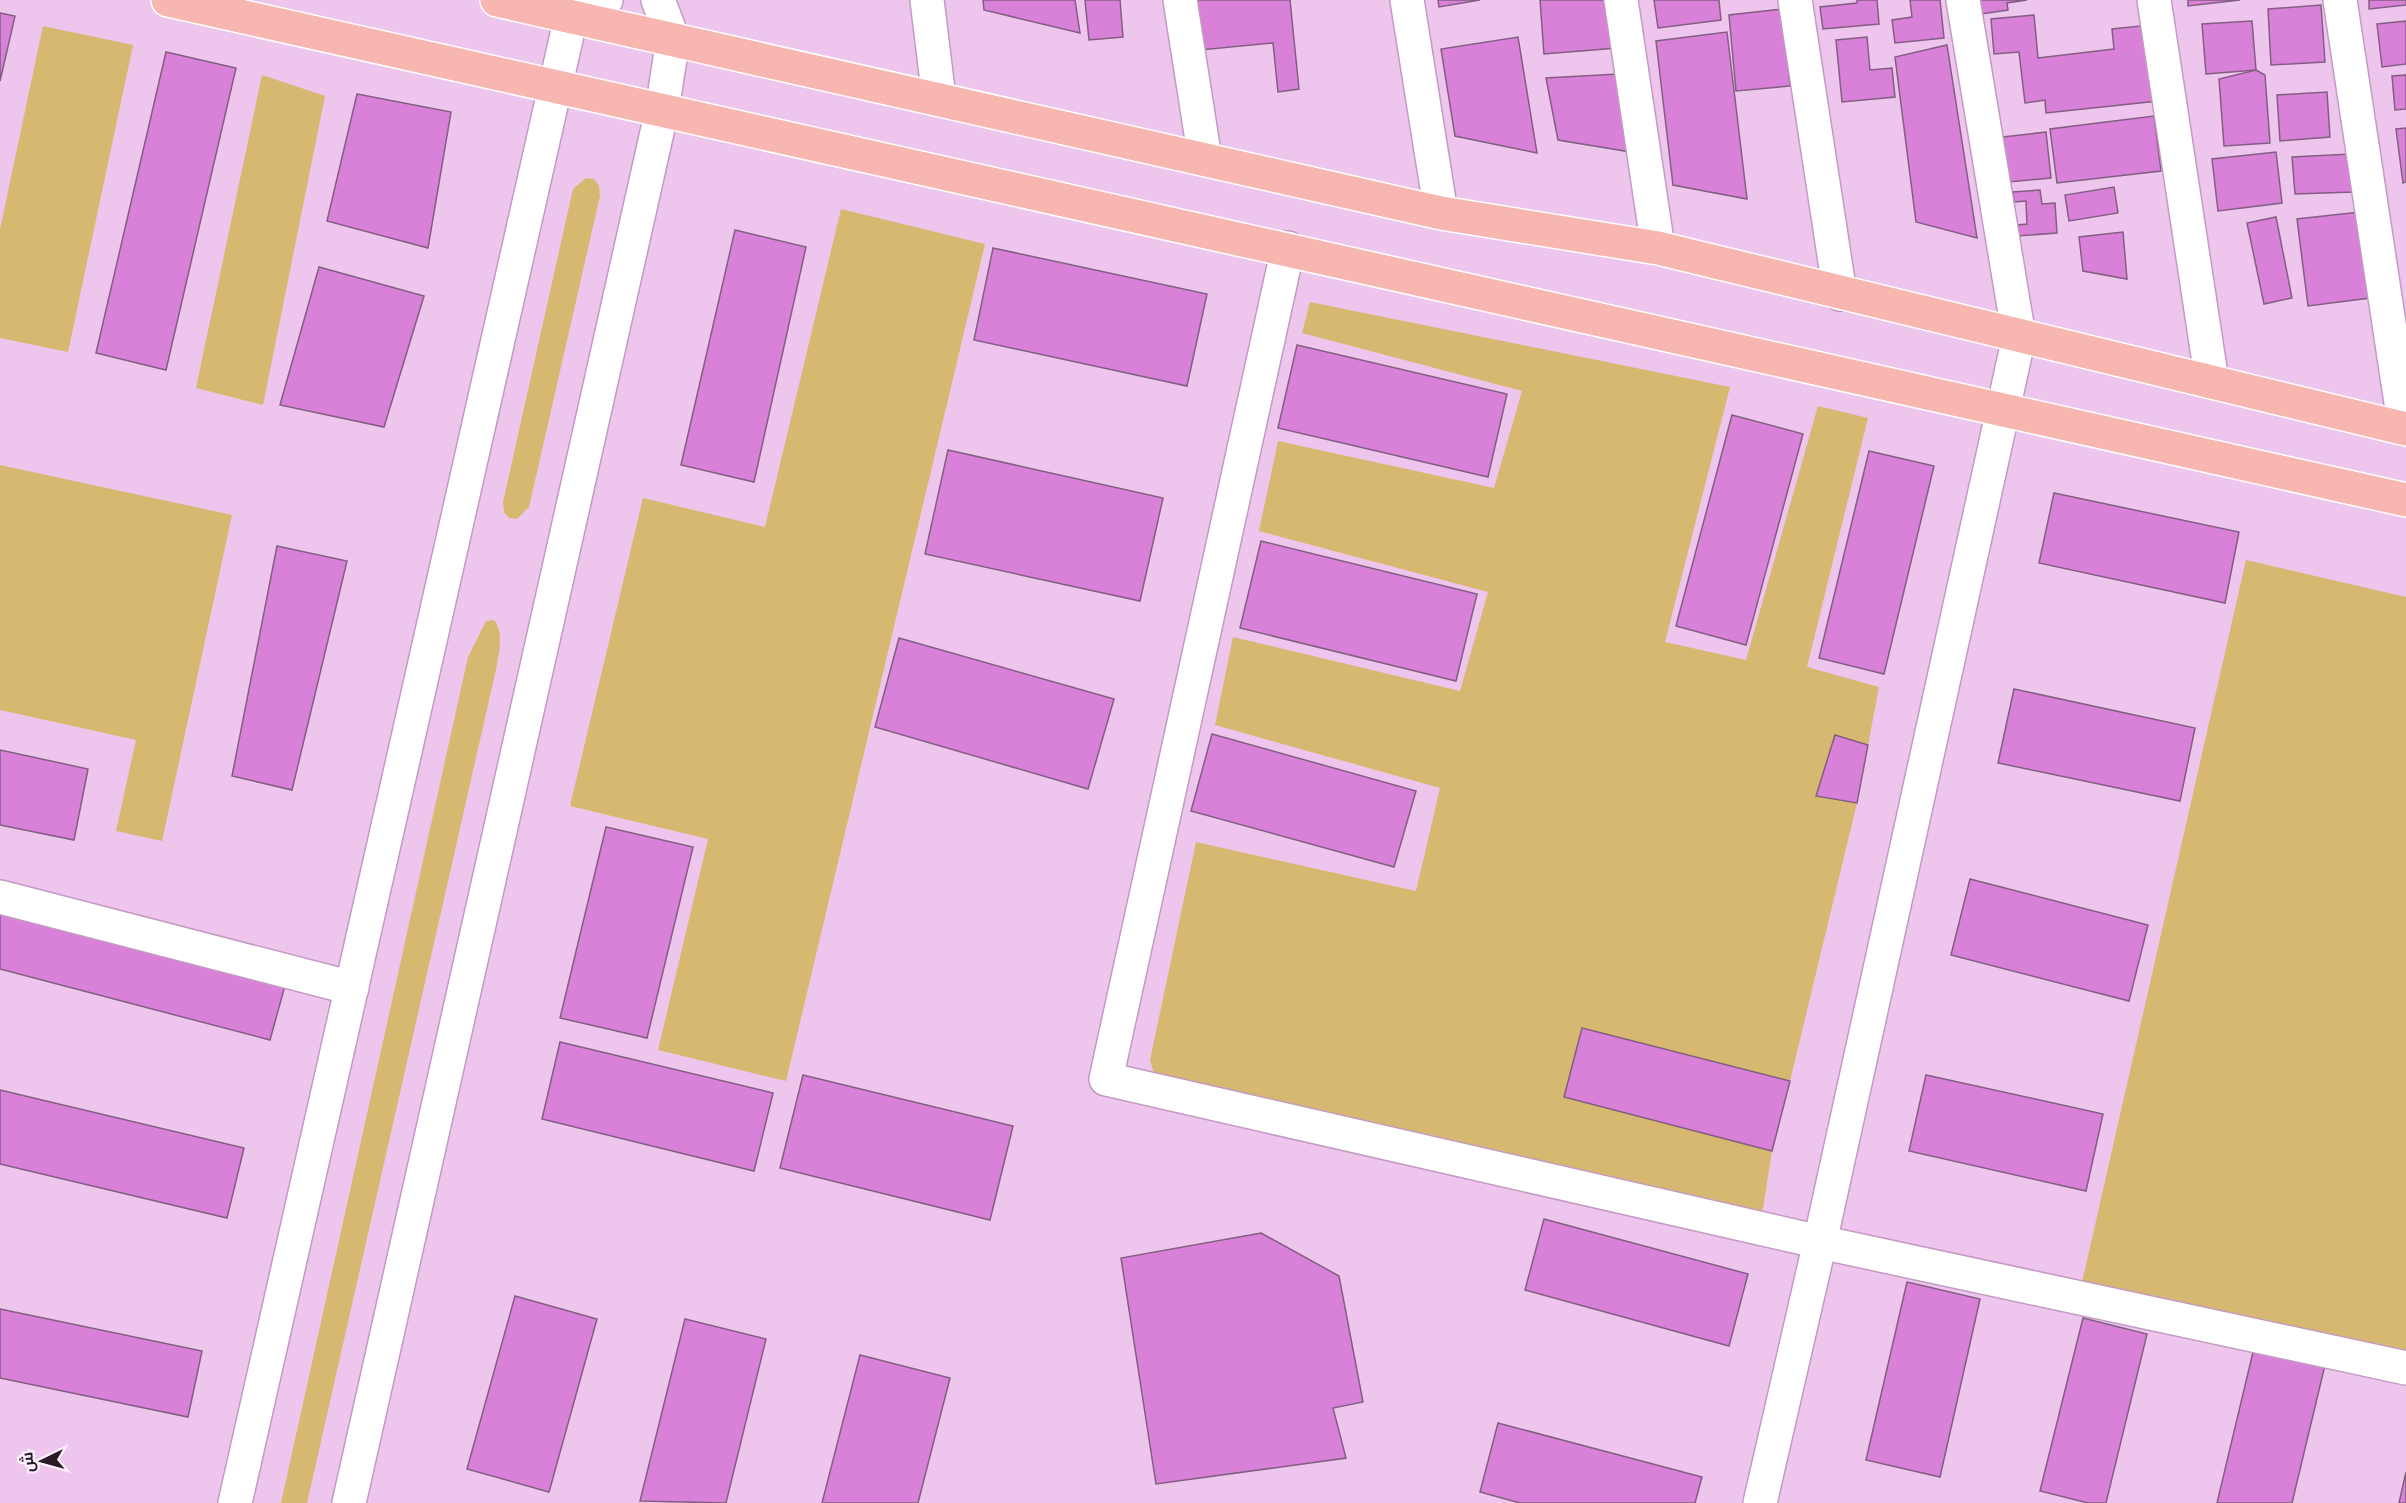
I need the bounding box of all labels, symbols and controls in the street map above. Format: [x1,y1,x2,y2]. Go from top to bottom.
north arrow [12,1431,72,1491]
text: ش [16,1451,38,1473]

